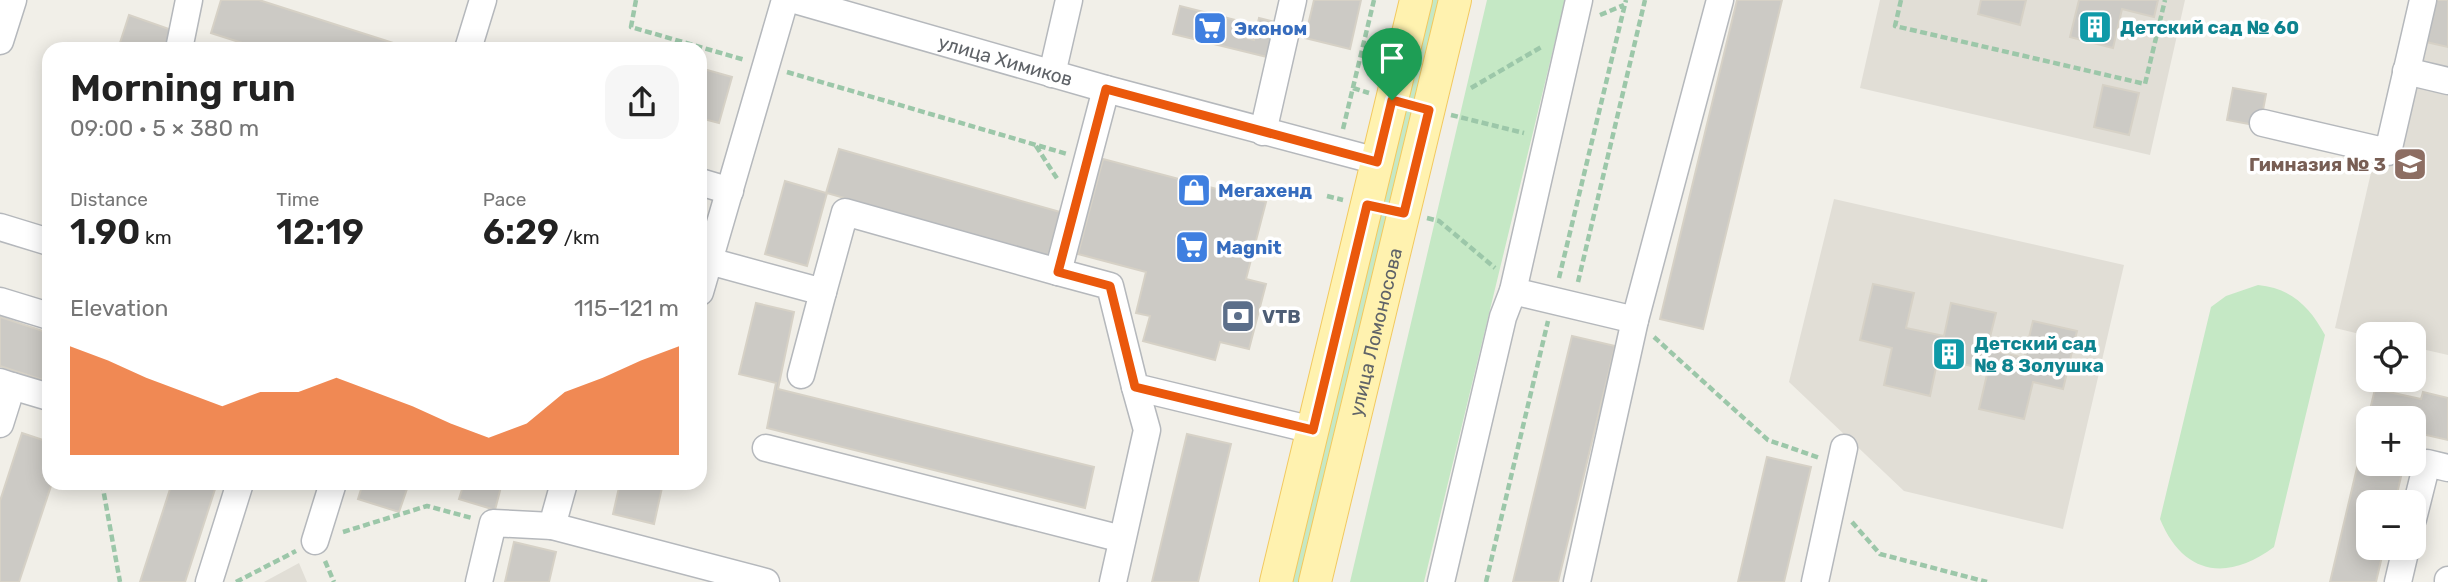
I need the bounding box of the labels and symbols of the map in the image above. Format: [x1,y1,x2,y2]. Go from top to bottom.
building icon: Детский сад № 60 [2076,8,2114,46]
supermarket icon: Эконом [1191,9,1229,47]
place label: Детский сад № 60 [2120,16,2299,39]
place label: Эконом [1234,17,1307,40]
pin [1362,28,1422,100]
street label: улица Химиков [936,31,1075,91]
school or university icon: Гимназия № 3 [2391,145,2429,183]
place label: Гимназия № 3 [2249,153,2386,176]
shop icon: Мегахенд [1175,171,1213,209]
place label: Мегахенд [1218,179,1313,202]
supermarket icon: Magnit [1173,228,1211,266]
place label: Magnit [1216,236,1282,259]
street label: улица Ломоносова [1344,246,1407,419]
bank icon: VTB [1219,297,1257,335]
place label: VTB [1262,305,1301,328]
place label: Детский сад № 8 Золушка [1974,332,2104,377]
building icon: Детский сад № 8 Золушка [1930,335,1968,373]

